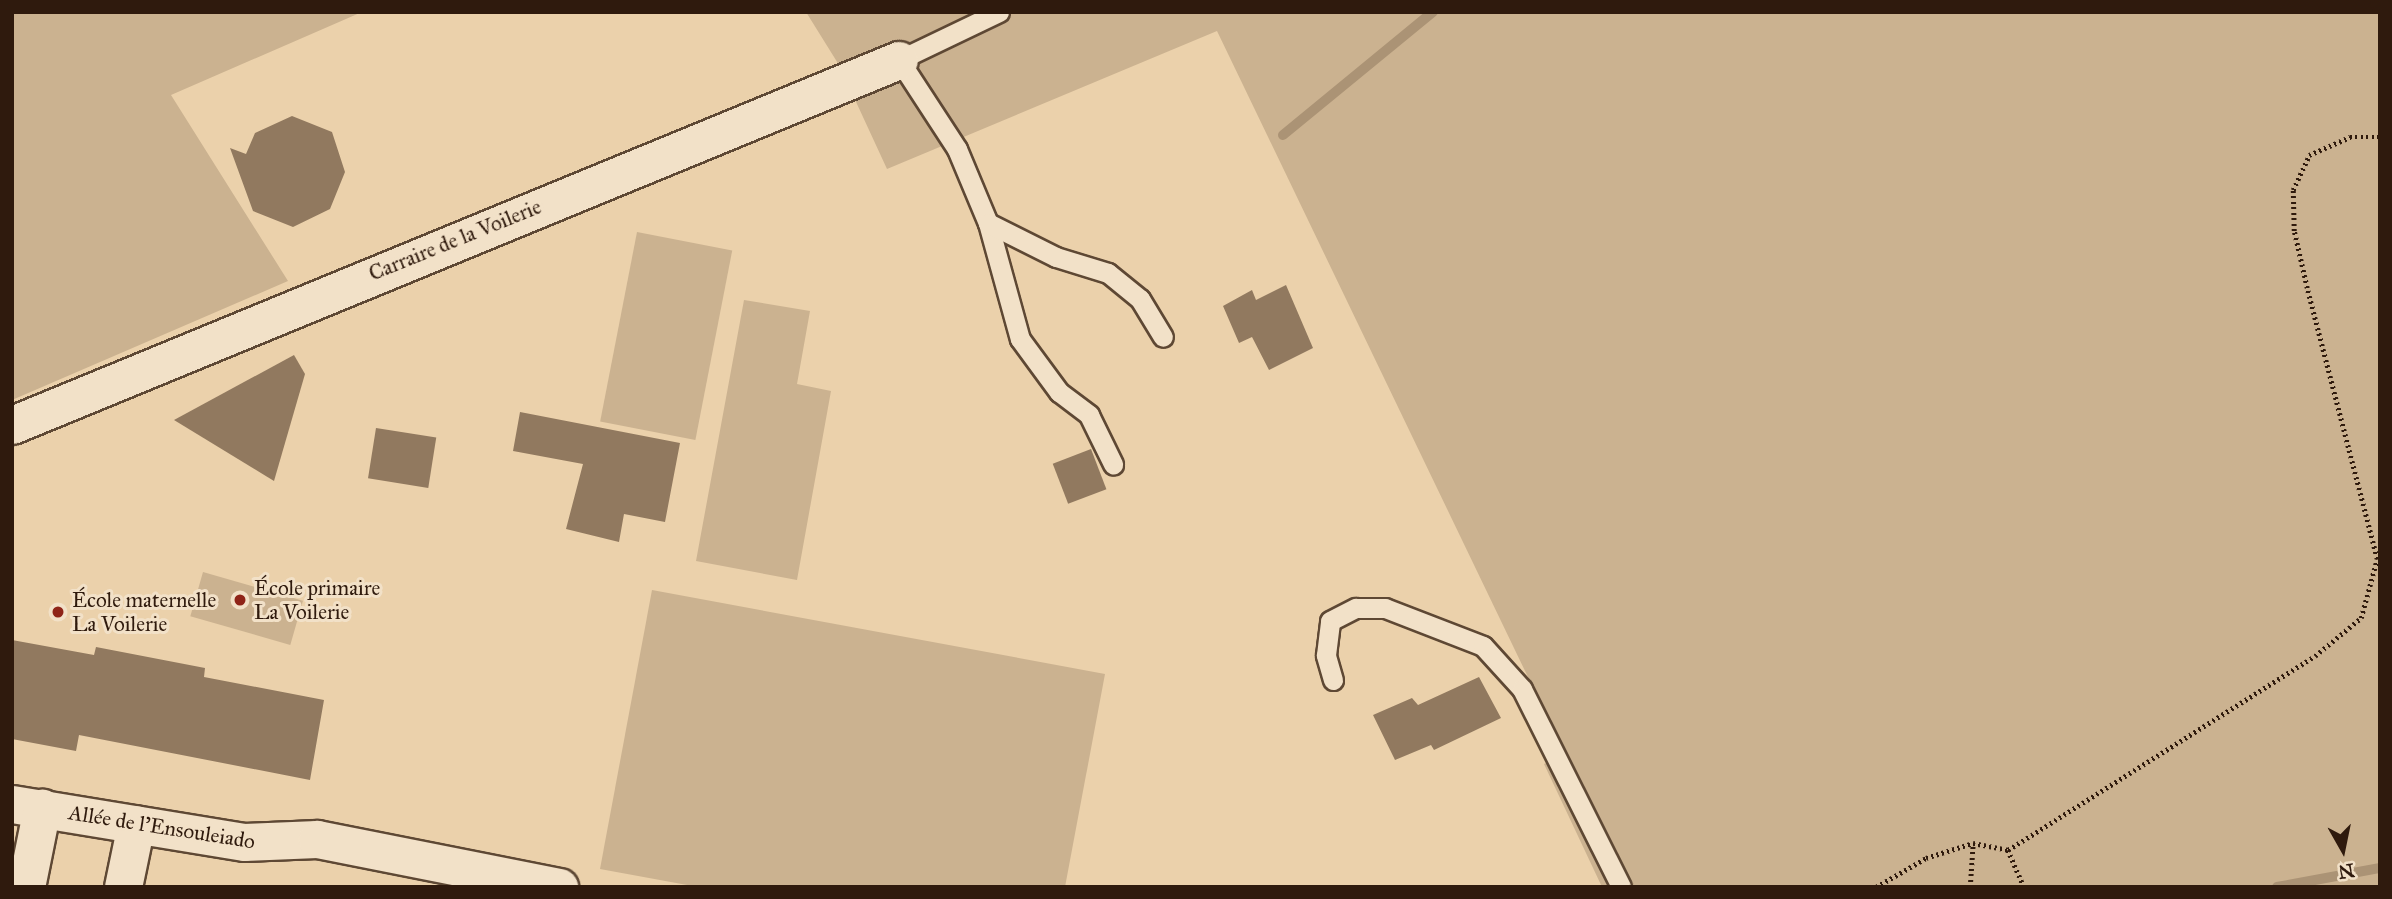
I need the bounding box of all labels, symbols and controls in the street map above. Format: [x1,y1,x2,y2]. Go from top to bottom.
street label: Carraire de la Voilerie [365,194,545,286]
place label: École primaire La Voilerie [254,575,380,625]
place label: École maternelle La Voilerie [72,587,216,637]
marker: École primaire La Voilerie [232,592,248,608]
marker: École maternelle La Voilerie [50,604,66,620]
street label: Allée de l'Ensouleiado [67,800,257,854]
north arrow [2308,815,2378,885]
text: N [2337,859,2356,884]

